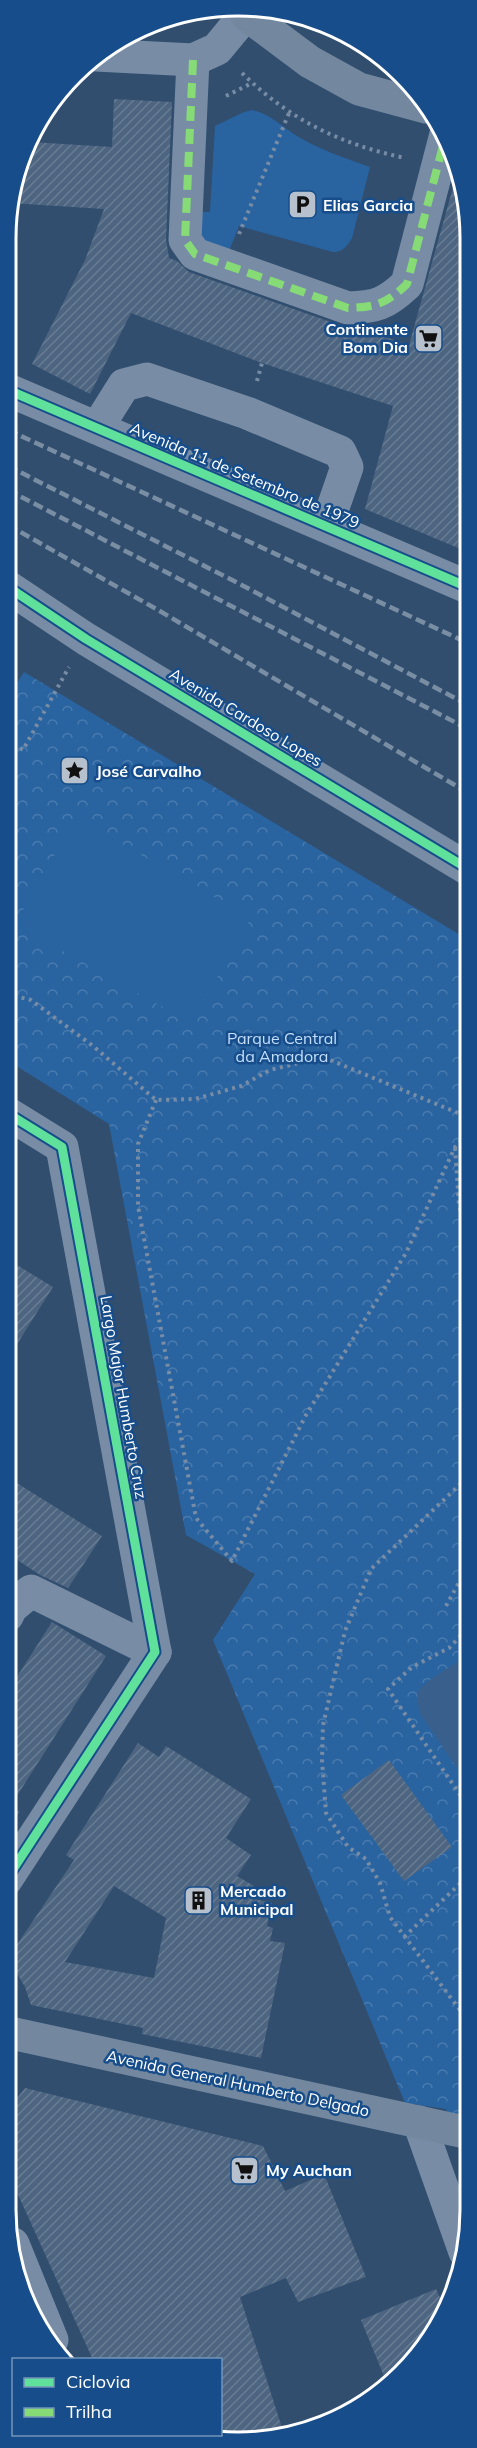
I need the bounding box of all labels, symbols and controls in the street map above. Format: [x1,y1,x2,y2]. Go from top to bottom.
parking icon: Elias Garcia [286,189,318,221]
place label: Elias Garcia [323,195,413,215]
place label: Continente Bom Dia [325,319,408,357]
supermarket icon: Continente Bom Dia [413,322,445,354]
street label: Avenida 11 de Setembro de 1979 [127,417,363,533]
street label: Avenida Cardoso Lopes [166,663,326,771]
place icon: José Carvalho [59,755,91,787]
place label: José Carvalho [96,761,202,781]
park label: Parque Central da Amadora [227,1028,337,1066]
street label: Largo Major Humberto Cruz [96,1294,152,1500]
place label: Mercado Municipal [220,1881,294,1919]
building icon: Mercado Municipal [183,1884,215,1916]
street label: Avenida General Humberto Delgado [105,2045,371,2121]
supermarket icon: My Auchan [229,2154,261,2186]
place label: My Auchan [266,2160,352,2180]
legend [12,2358,222,2436]
text: Ciclovia [66,2370,131,2393]
text: Trilha [66,2400,112,2423]

